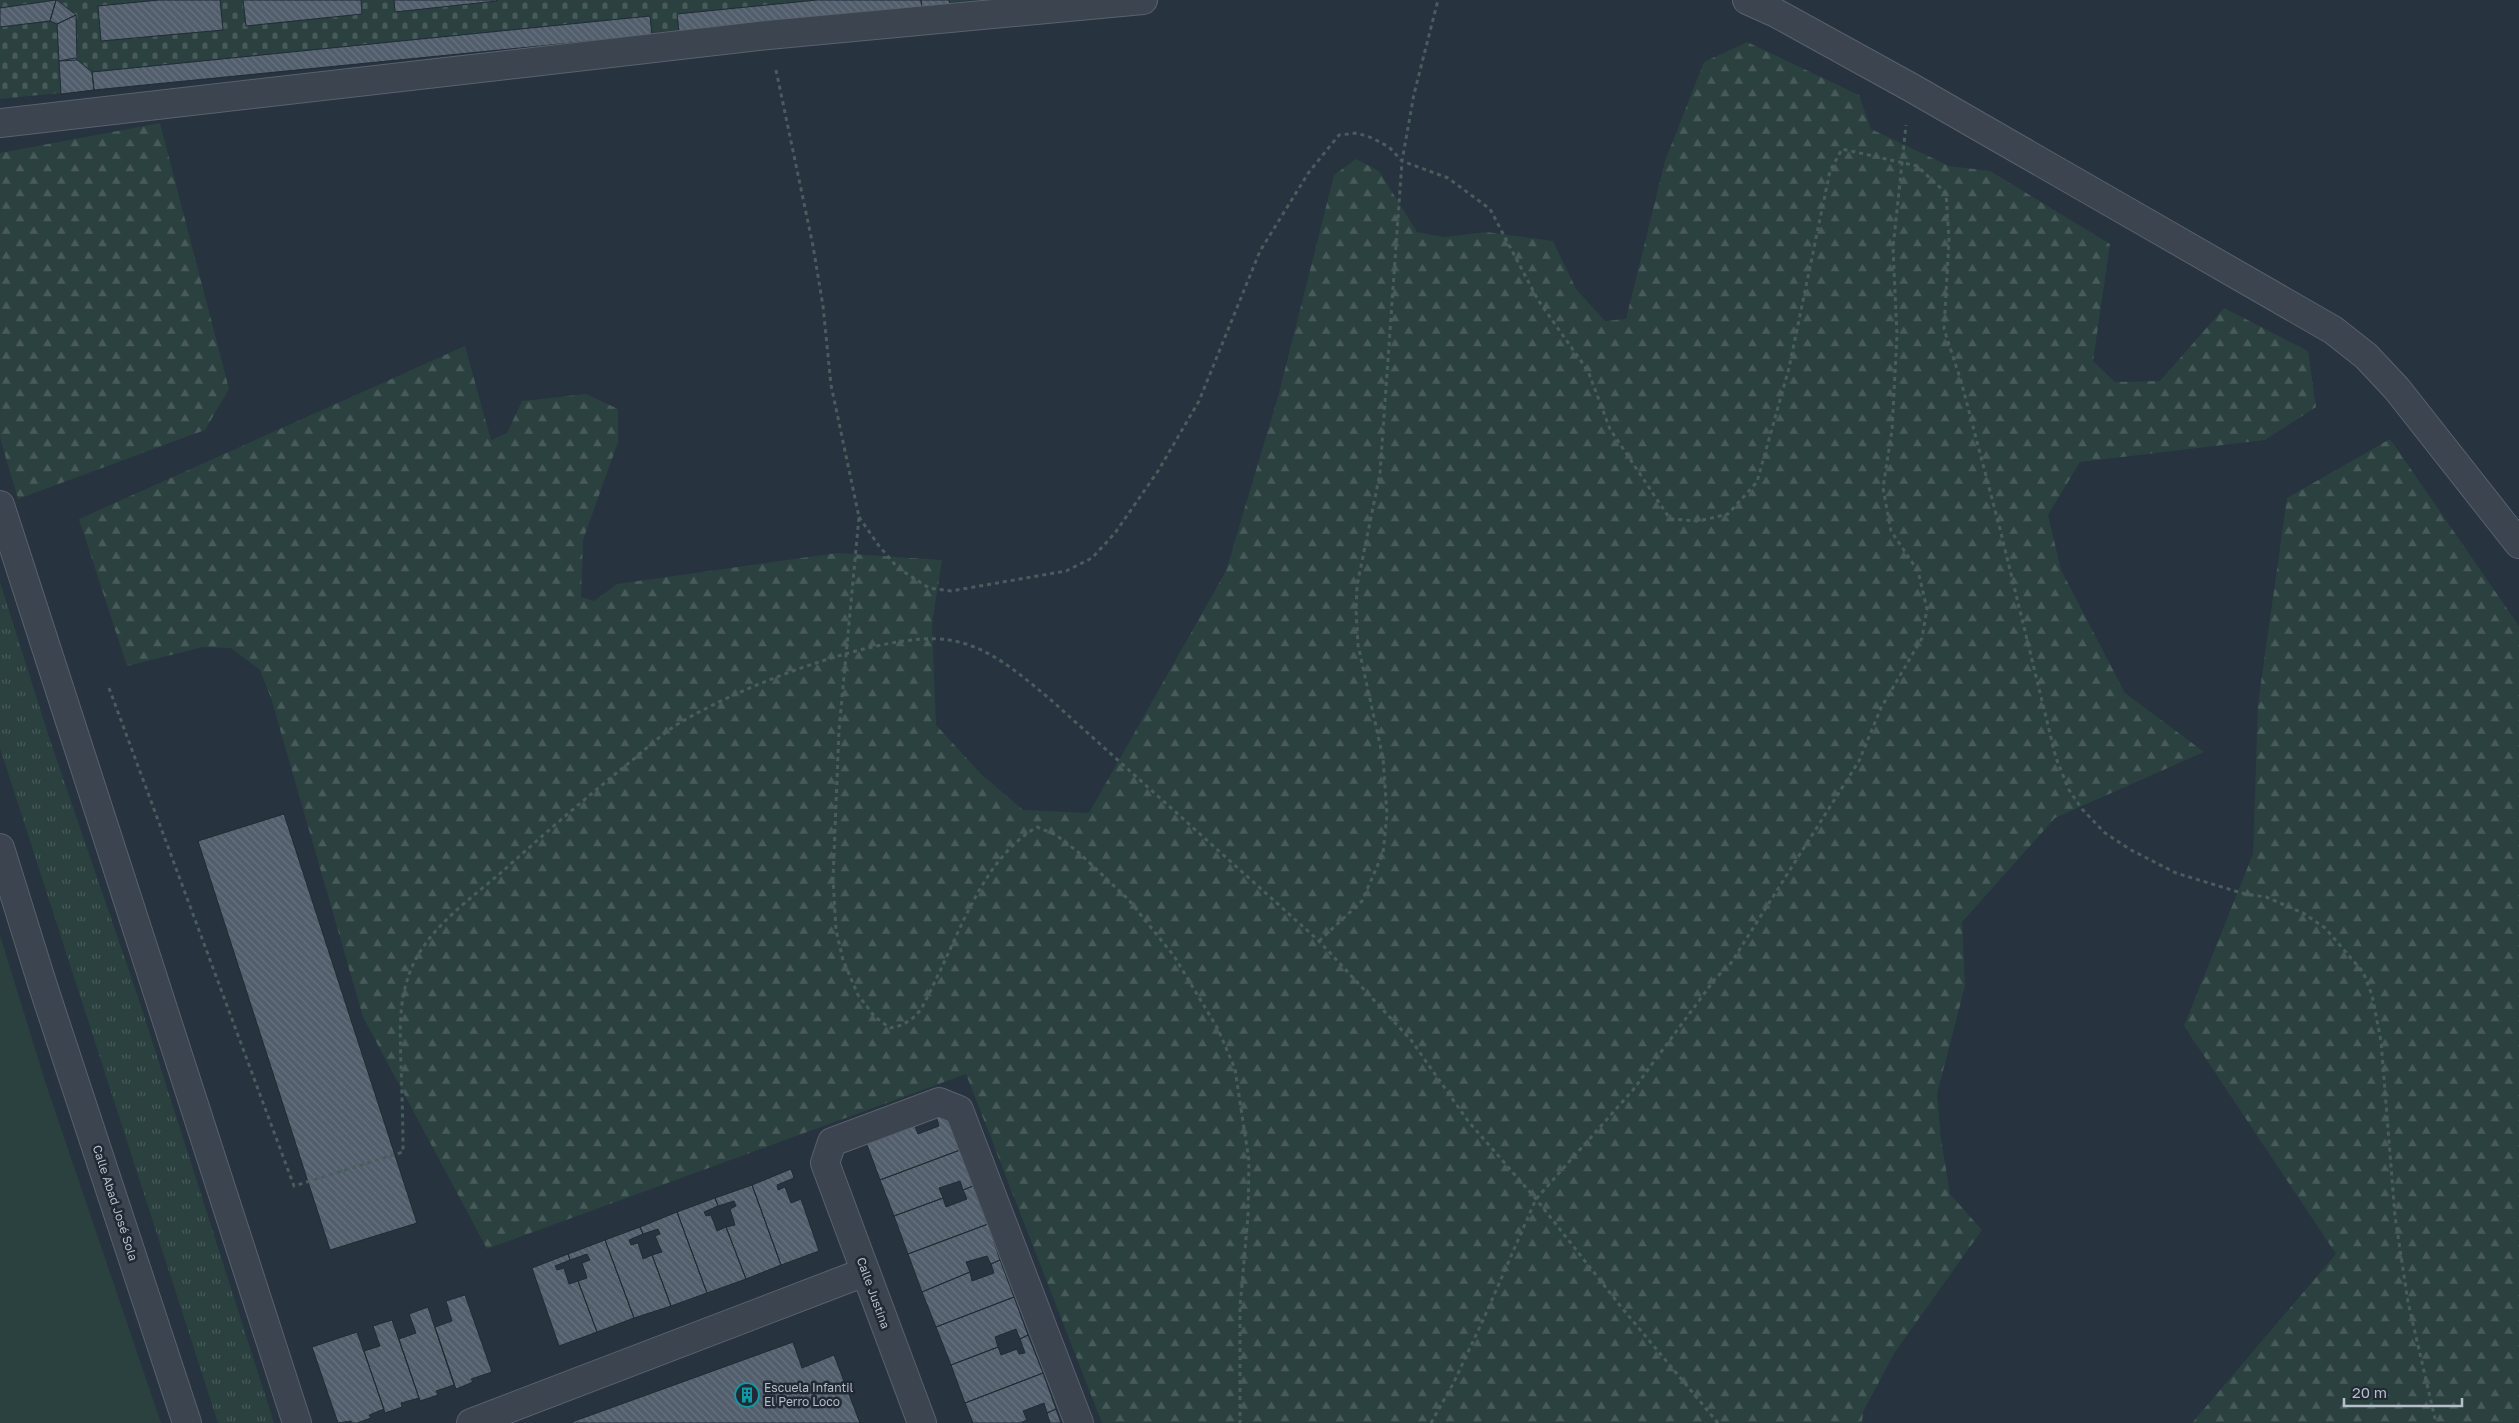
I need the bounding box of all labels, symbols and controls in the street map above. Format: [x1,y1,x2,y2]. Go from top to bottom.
street label: Calle Abad José Sola [90,1143,141,1263]
street label: Calle Justina [854,1255,893,1331]
scale bar [2344,1376,2462,1408]
place label: Escuela Infantil El Perro Loco [764,1380,853,1409]
building icon: Escuela Infantil El Perro Loco [734,1382,760,1408]
text: 20 m [2352,1383,2387,1401]

